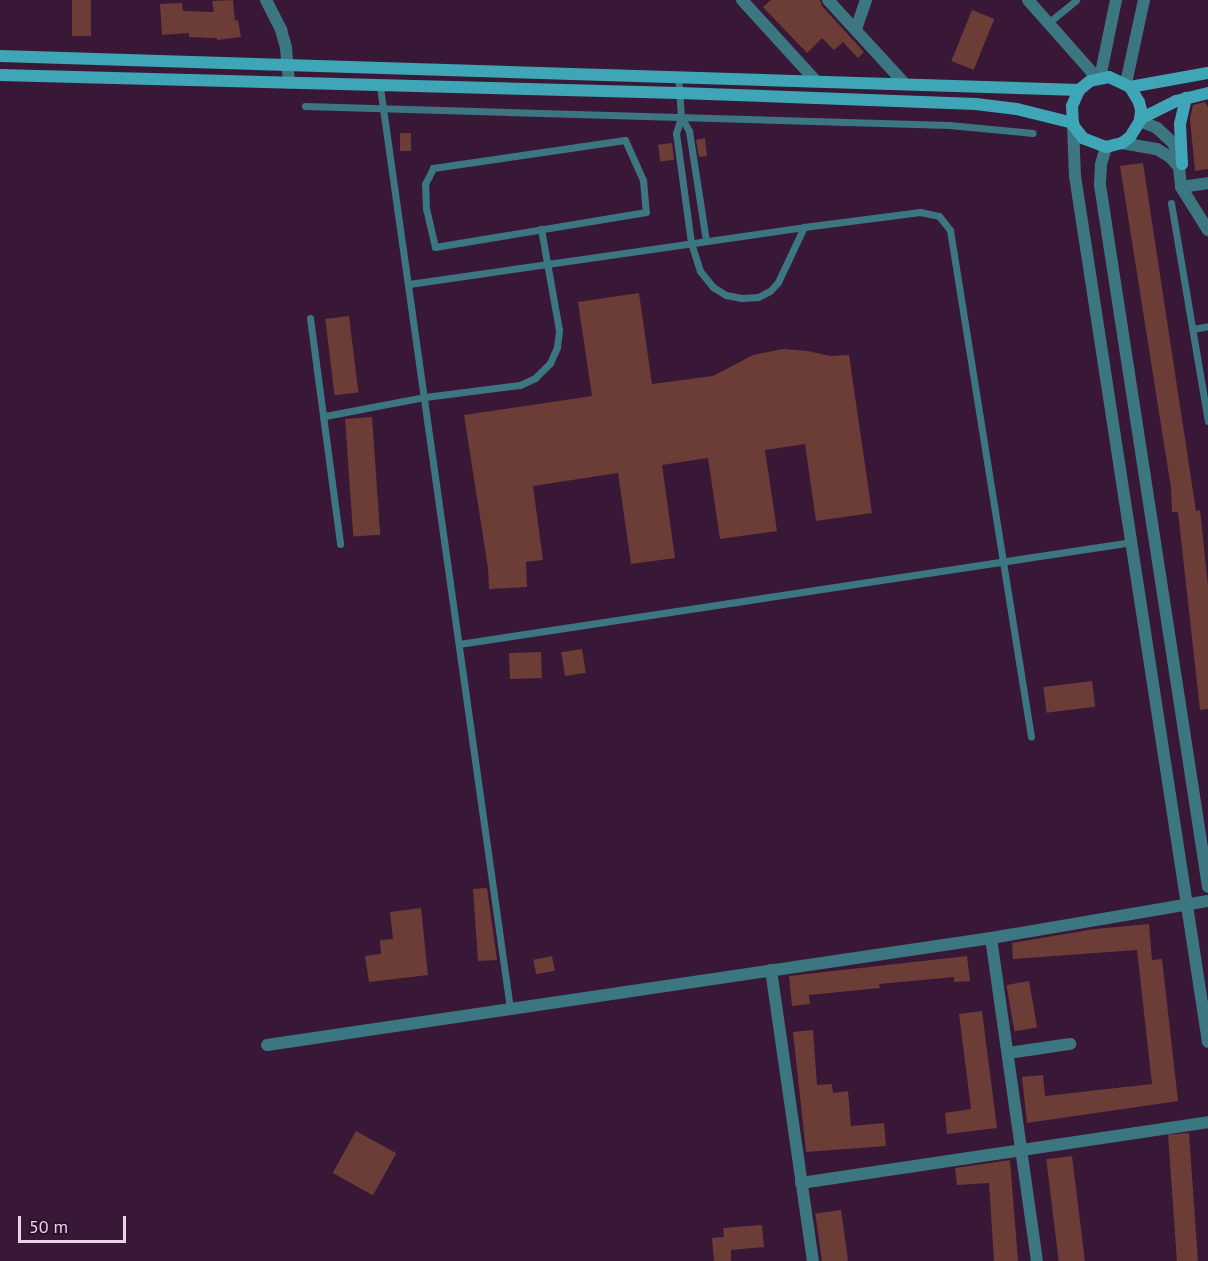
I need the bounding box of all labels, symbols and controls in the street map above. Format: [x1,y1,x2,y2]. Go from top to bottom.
scale bar [21,1204,129,1242]
text: 50 m [29,1215,68,1238]

